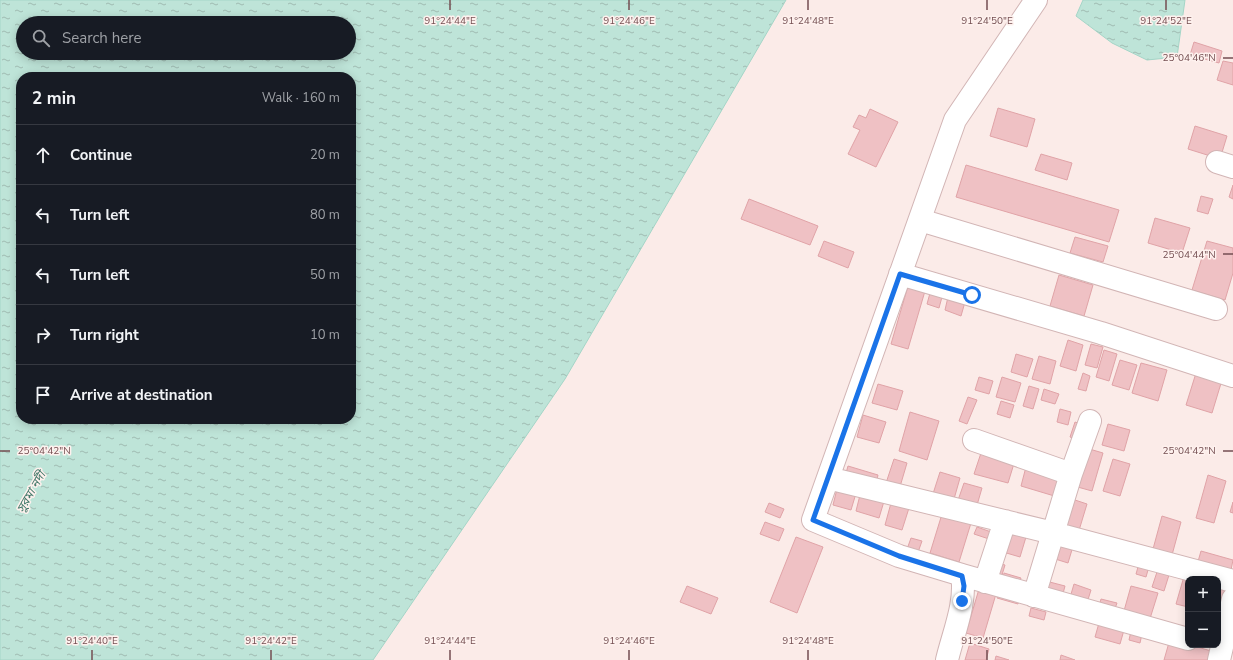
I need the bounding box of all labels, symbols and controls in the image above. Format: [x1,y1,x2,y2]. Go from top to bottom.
text: 91°24'44"E [424,14,476,28]
text: 91°24'46"E [603,14,655,28]
text: 91°24'48"E [782,14,834,28]
text: 91°24'50"E [961,14,1013,28]
text: 91°24'52"E [1140,14,1192,28]
search box [16,16,356,60]
icon: search [30,27,52,49]
text: Search here [62,28,142,48]
text: 25°04'46"N [1162,51,1216,65]
text: 2 min [32,87,76,110]
text: Walk · 160 m [262,89,340,107]
icon: ahead [32,144,54,166]
text: Continue [70,145,132,165]
text: 20 m [310,146,340,164]
icon: left [32,204,54,226]
text: Turn left [70,205,129,225]
text: 80 m [310,206,340,224]
text: 25°04'44"N [1162,248,1216,262]
icon: left [32,264,54,286]
text: Turn left [70,265,129,285]
text: 50 m [310,266,340,284]
route start [963,286,981,304]
icon: right [32,324,54,346]
text: Turn right [70,325,139,345]
text: 10 m [310,326,340,344]
icon: arrive [32,384,54,406]
text: Arrive at destination [70,385,213,405]
text: 25°04'42"N [17,444,71,458]
text: 25°04'42"N [1162,444,1216,458]
water label: সুরমা নদী [13,466,51,516]
map controls [1185,576,1221,648]
button: + [1185,576,1221,612]
route end [953,592,971,610]
button: − [1185,612,1221,648]
text: 91°24'40"E [66,634,118,648]
text: 91°24'42"E [245,634,297,648]
text: 91°24'44"E [424,634,476,648]
text: 91°24'46"E [603,634,655,648]
text: 91°24'48"E [782,634,834,648]
text: 91°24'50"E [961,634,1013,648]

